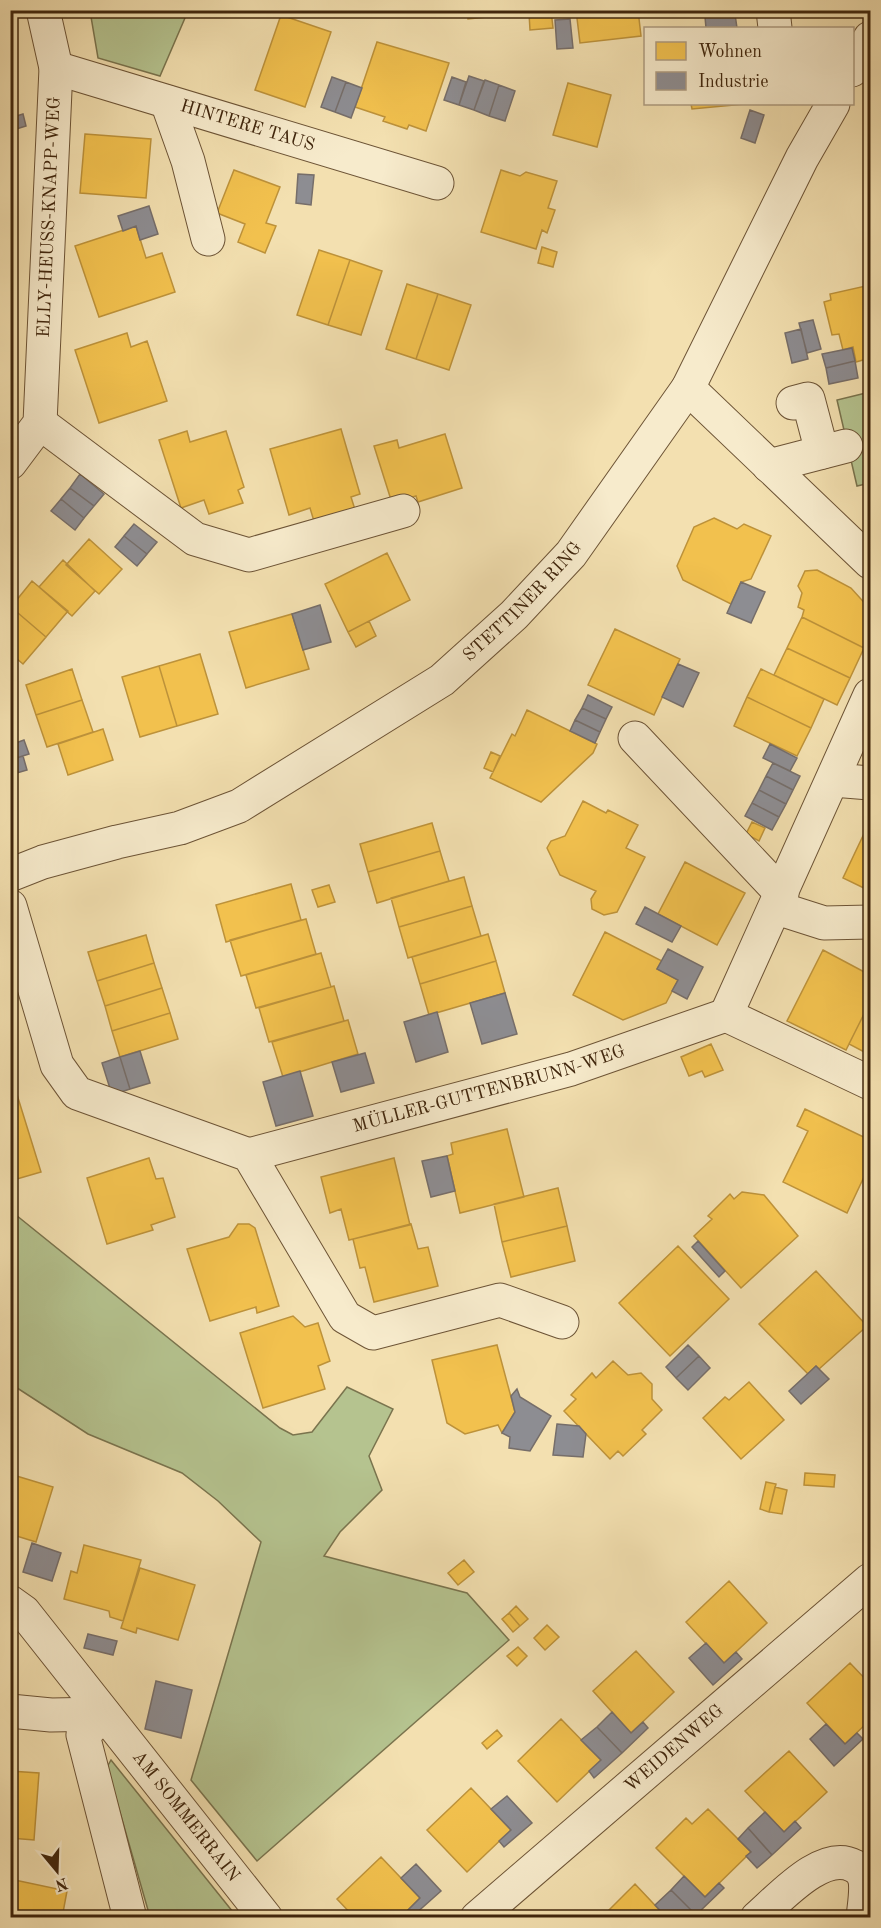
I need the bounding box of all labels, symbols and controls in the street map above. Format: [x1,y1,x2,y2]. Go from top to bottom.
legend [644,27,854,105]
text: Wohnen [698,43,762,61]
text: Industrie [698,73,768,91]
street label: ELLY-HEUSS-KNAPP-WEG [35,96,64,338]
street label: HINTERE TAUS [178,97,317,155]
street label: STETTINER RING [460,539,585,665]
street label: MÜLLER-GUTTENBRUNN-WEG [351,1042,628,1136]
street label: WEIDENWEG [621,1701,727,1796]
street label: AM SOMMERRAIN [129,1748,243,1885]
north arrow [27,1841,87,1901]
text: N [52,1874,70,1893]

